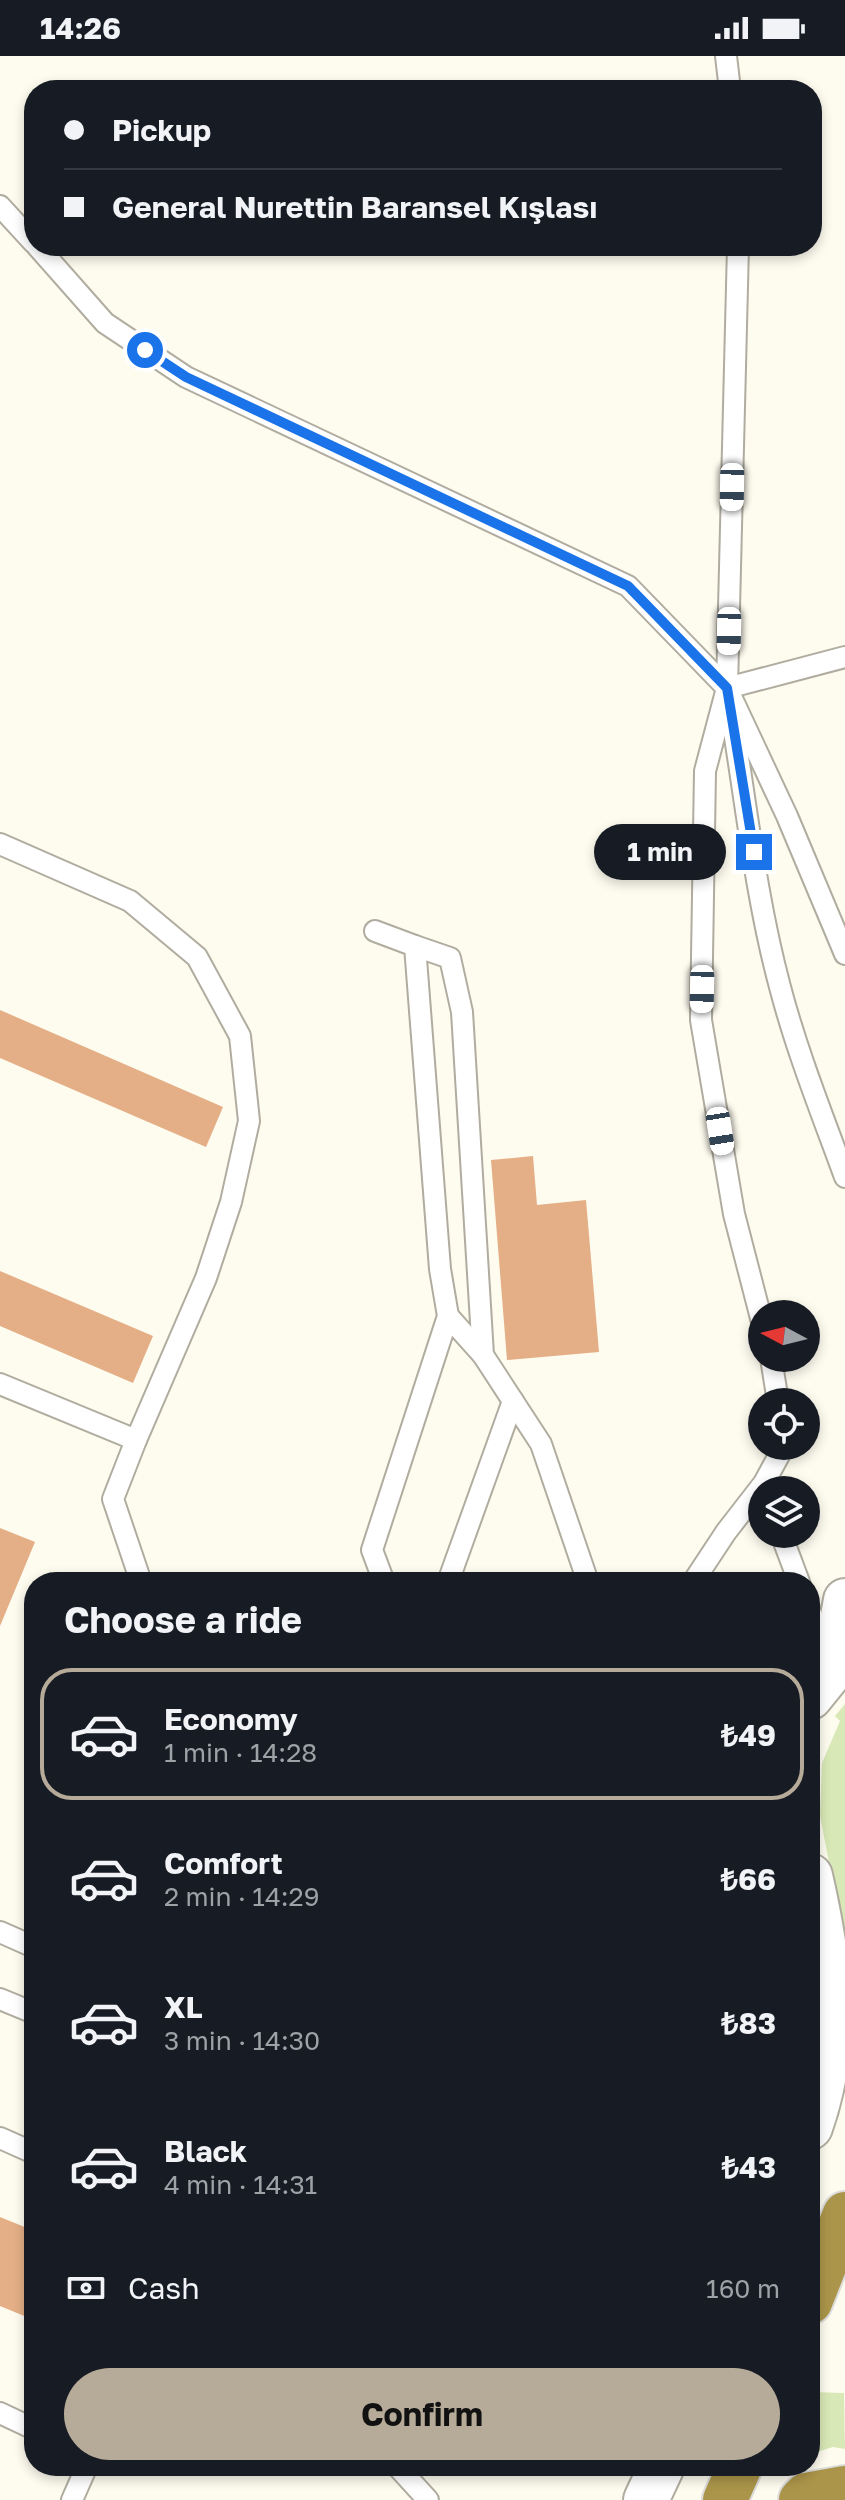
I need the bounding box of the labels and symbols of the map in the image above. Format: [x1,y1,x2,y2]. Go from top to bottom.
route start [127,332,163,368]
car [720,463,744,511]
car [717,607,741,655]
callout: 1 min [594,824,726,880]
route end [736,834,772,870]
car [690,965,714,1013]
car [704,1105,736,1157]
north arrow [748,1300,820,1372]

